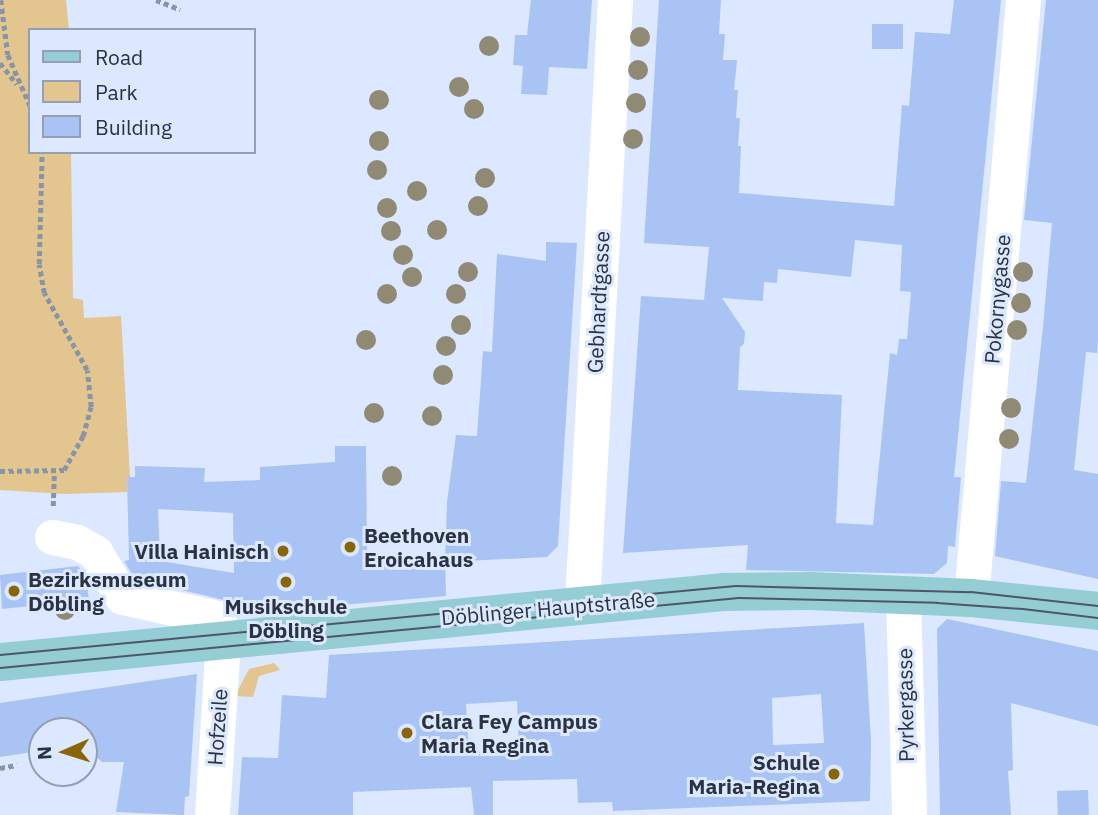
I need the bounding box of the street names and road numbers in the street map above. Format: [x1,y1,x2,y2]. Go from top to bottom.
street label: Gebhardtgasse [582,230,614,374]
street label: Pokornygasse [979,233,1015,365]
street label: Döblinger Hauptstraße [440,586,656,630]
street label: Pyrkergasse [891,648,919,762]
street label: Hofzeile [202,688,232,766]

